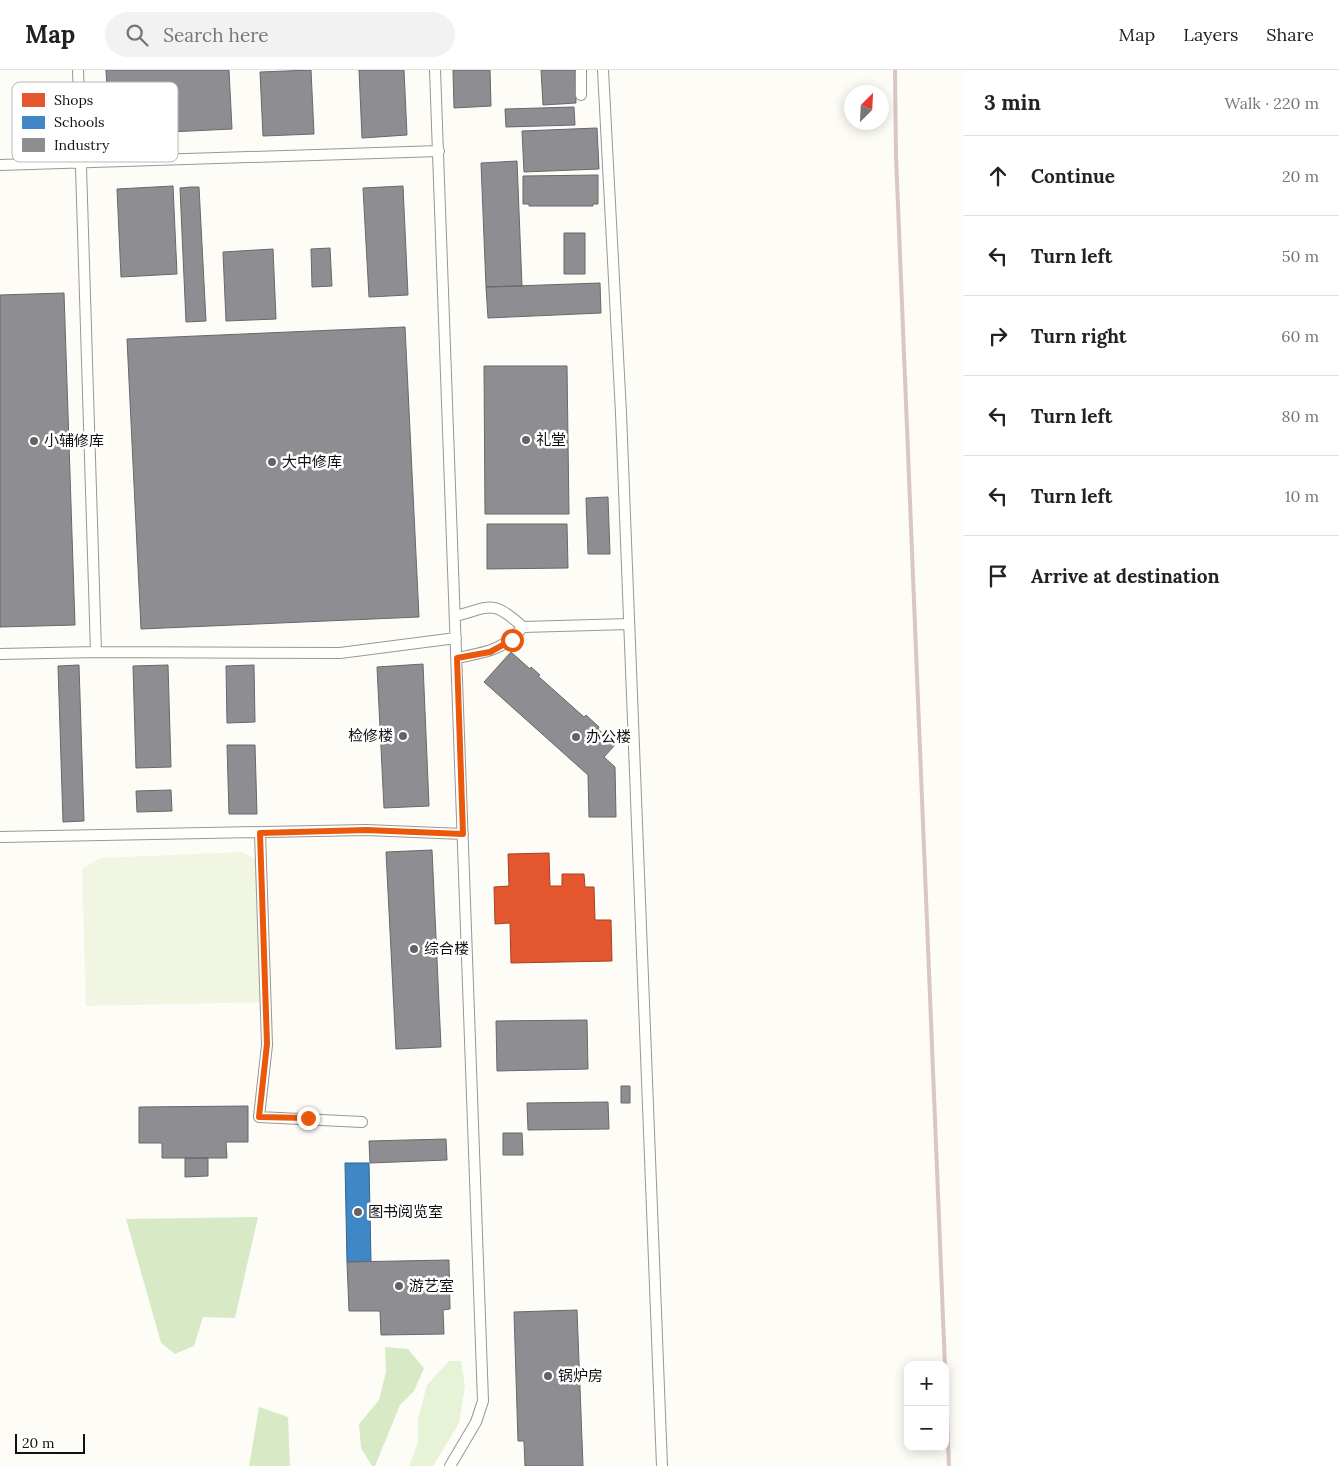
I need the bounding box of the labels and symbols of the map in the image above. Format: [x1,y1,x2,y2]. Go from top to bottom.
legend [12,82,178,162]
north arrow [844,85,889,130]
text: Shops [54,91,93,109]
text: Schools [54,113,104,131]
text: Industry [54,136,110,154]
place label: 礼堂 [536,430,566,449]
place label: 小辅修库 [44,431,104,450]
marker: 礼堂 [520,434,532,446]
marker: 小辅修库 [28,435,40,447]
place label: 大中修库 [282,452,342,471]
marker: 大中修库 [266,456,278,468]
route start [501,629,524,652]
place label: 检修楼 [348,726,393,745]
place label: 办公楼 [586,727,631,746]
marker: 检修楼 [397,730,409,742]
marker: 办公楼 [570,731,582,743]
place label: 综合楼 [424,939,469,958]
marker: 综合楼 [408,943,420,955]
route end [297,1107,320,1130]
place label: 图书阅览室 [368,1202,443,1221]
marker: 图书阅览室 [352,1206,364,1218]
place label: 游艺室 [409,1276,454,1295]
marker: 游艺室 [393,1280,405,1292]
place label: 锅炉房 [558,1366,603,1385]
marker: 锅炉房 [542,1370,554,1382]
scale bar [15,1431,85,1454]

